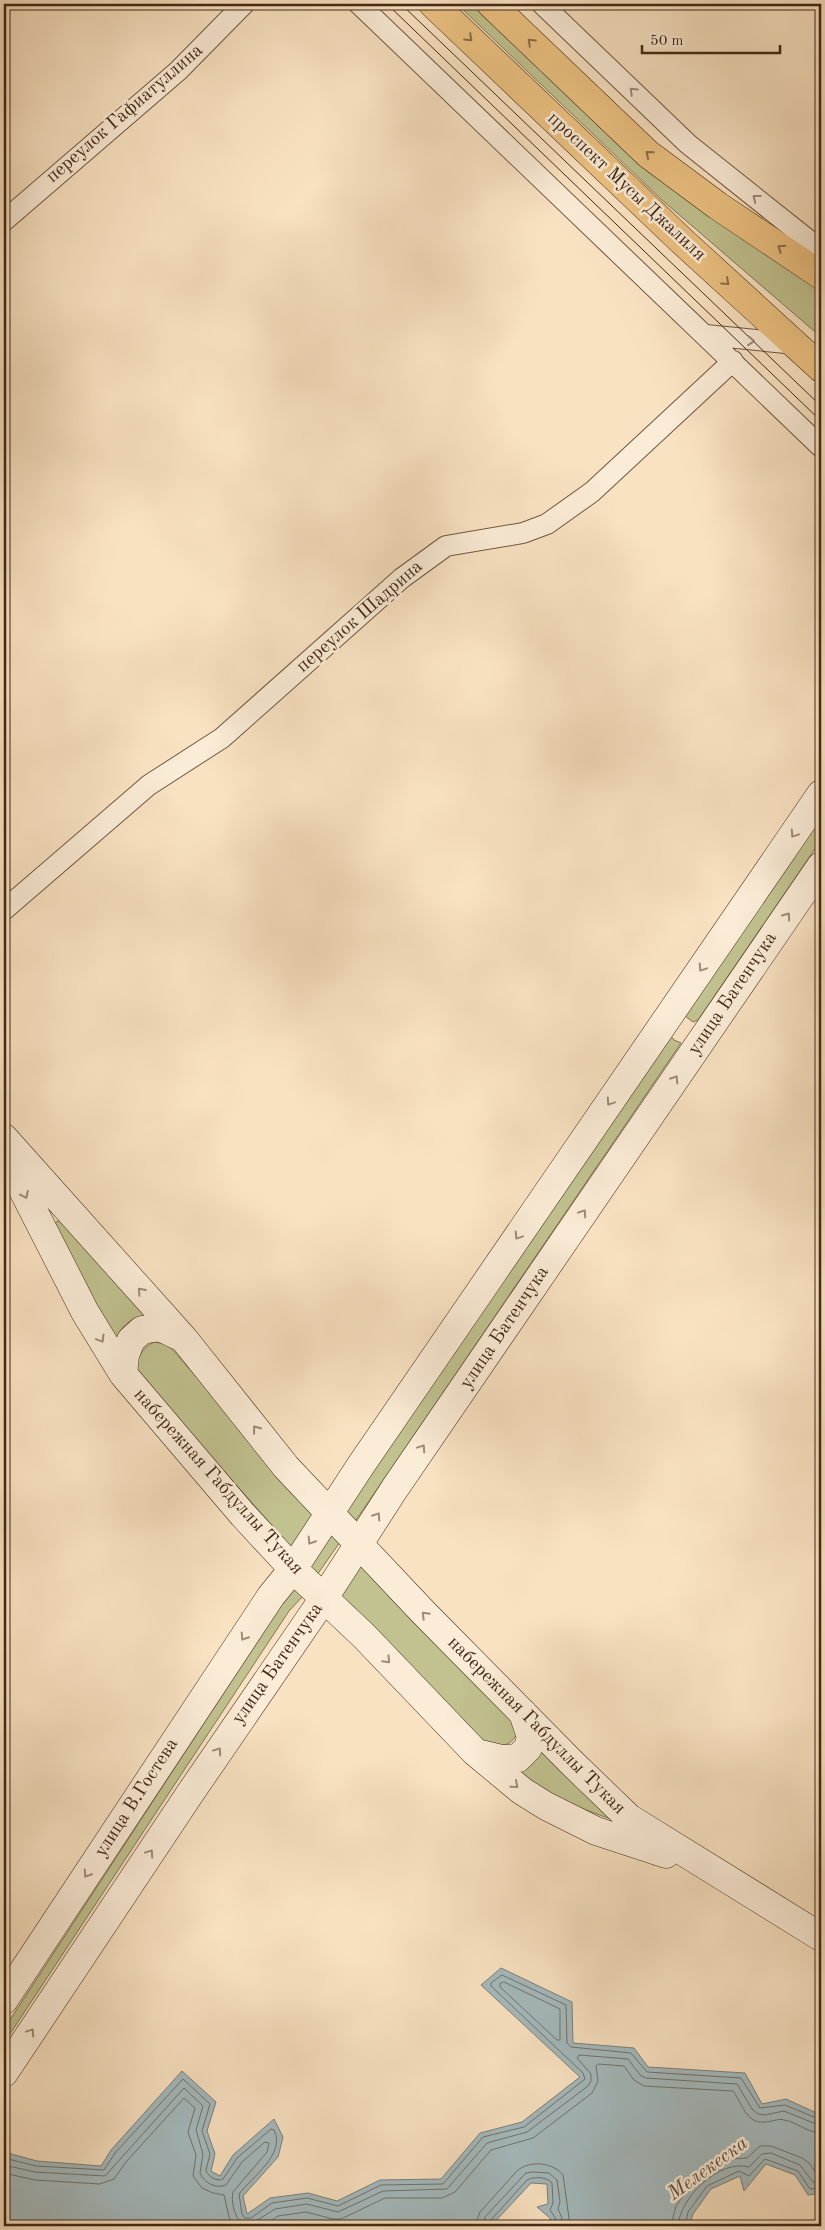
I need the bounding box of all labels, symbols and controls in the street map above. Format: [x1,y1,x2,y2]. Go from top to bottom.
scale bar [642,22,780,54]
one-way arrow [463,32,472,41]
text: 50 m [650,34,684,49]
one-way arrow [527,39,536,48]
street label: переулок Гафиатуллина [43,41,207,187]
one-way arrow [630,88,639,97]
street label: проспект Мусы Джалиля [543,109,709,265]
one-way arrow [646,151,655,159]
one-way arrow [752,194,761,203]
one-way arrow [777,245,787,254]
one-way arrow [721,276,730,285]
one-way arrow [747,335,755,346]
street label: переулок Шадрина [293,557,427,677]
one-way arrow [791,828,800,838]
one-way arrow [781,912,790,922]
street label: улица Батенчука [685,929,781,1059]
one-way arrow [699,962,708,972]
one-way arrow [669,1075,678,1085]
one-way arrow [607,1096,616,1106]
one-way arrow [19,1190,30,1199]
one-way arrow [577,1209,587,1218]
one-way arrow [515,1230,524,1240]
street label: улица Батенчука [457,1263,553,1393]
one-way arrow [138,1287,147,1296]
one-way arrow [95,1333,105,1342]
street label: набережная Габдуллы Тукая [130,1385,306,1579]
one-way arrow [253,1426,261,1435]
one-way arrow [416,1444,425,1454]
one-way arrow [370,1513,380,1522]
one-way arrow [307,1536,317,1545]
street label: улица Батенчука [229,1599,327,1728]
one-way arrow [422,1611,431,1620]
one-way arrow [241,1631,250,1640]
street label: набережная Габдуллы Тукая [443,1633,629,1819]
one-way arrow [381,1654,390,1663]
street label: улица В.Гостева [92,1735,183,1861]
one-way arrow [212,1748,221,1757]
one-way arrow [509,1780,518,1788]
one-way arrow [144,1849,153,1859]
one-way arrow [84,1869,93,1878]
one-way arrow [25,2028,34,2038]
water label: Мелекеска [663,2133,752,2205]

